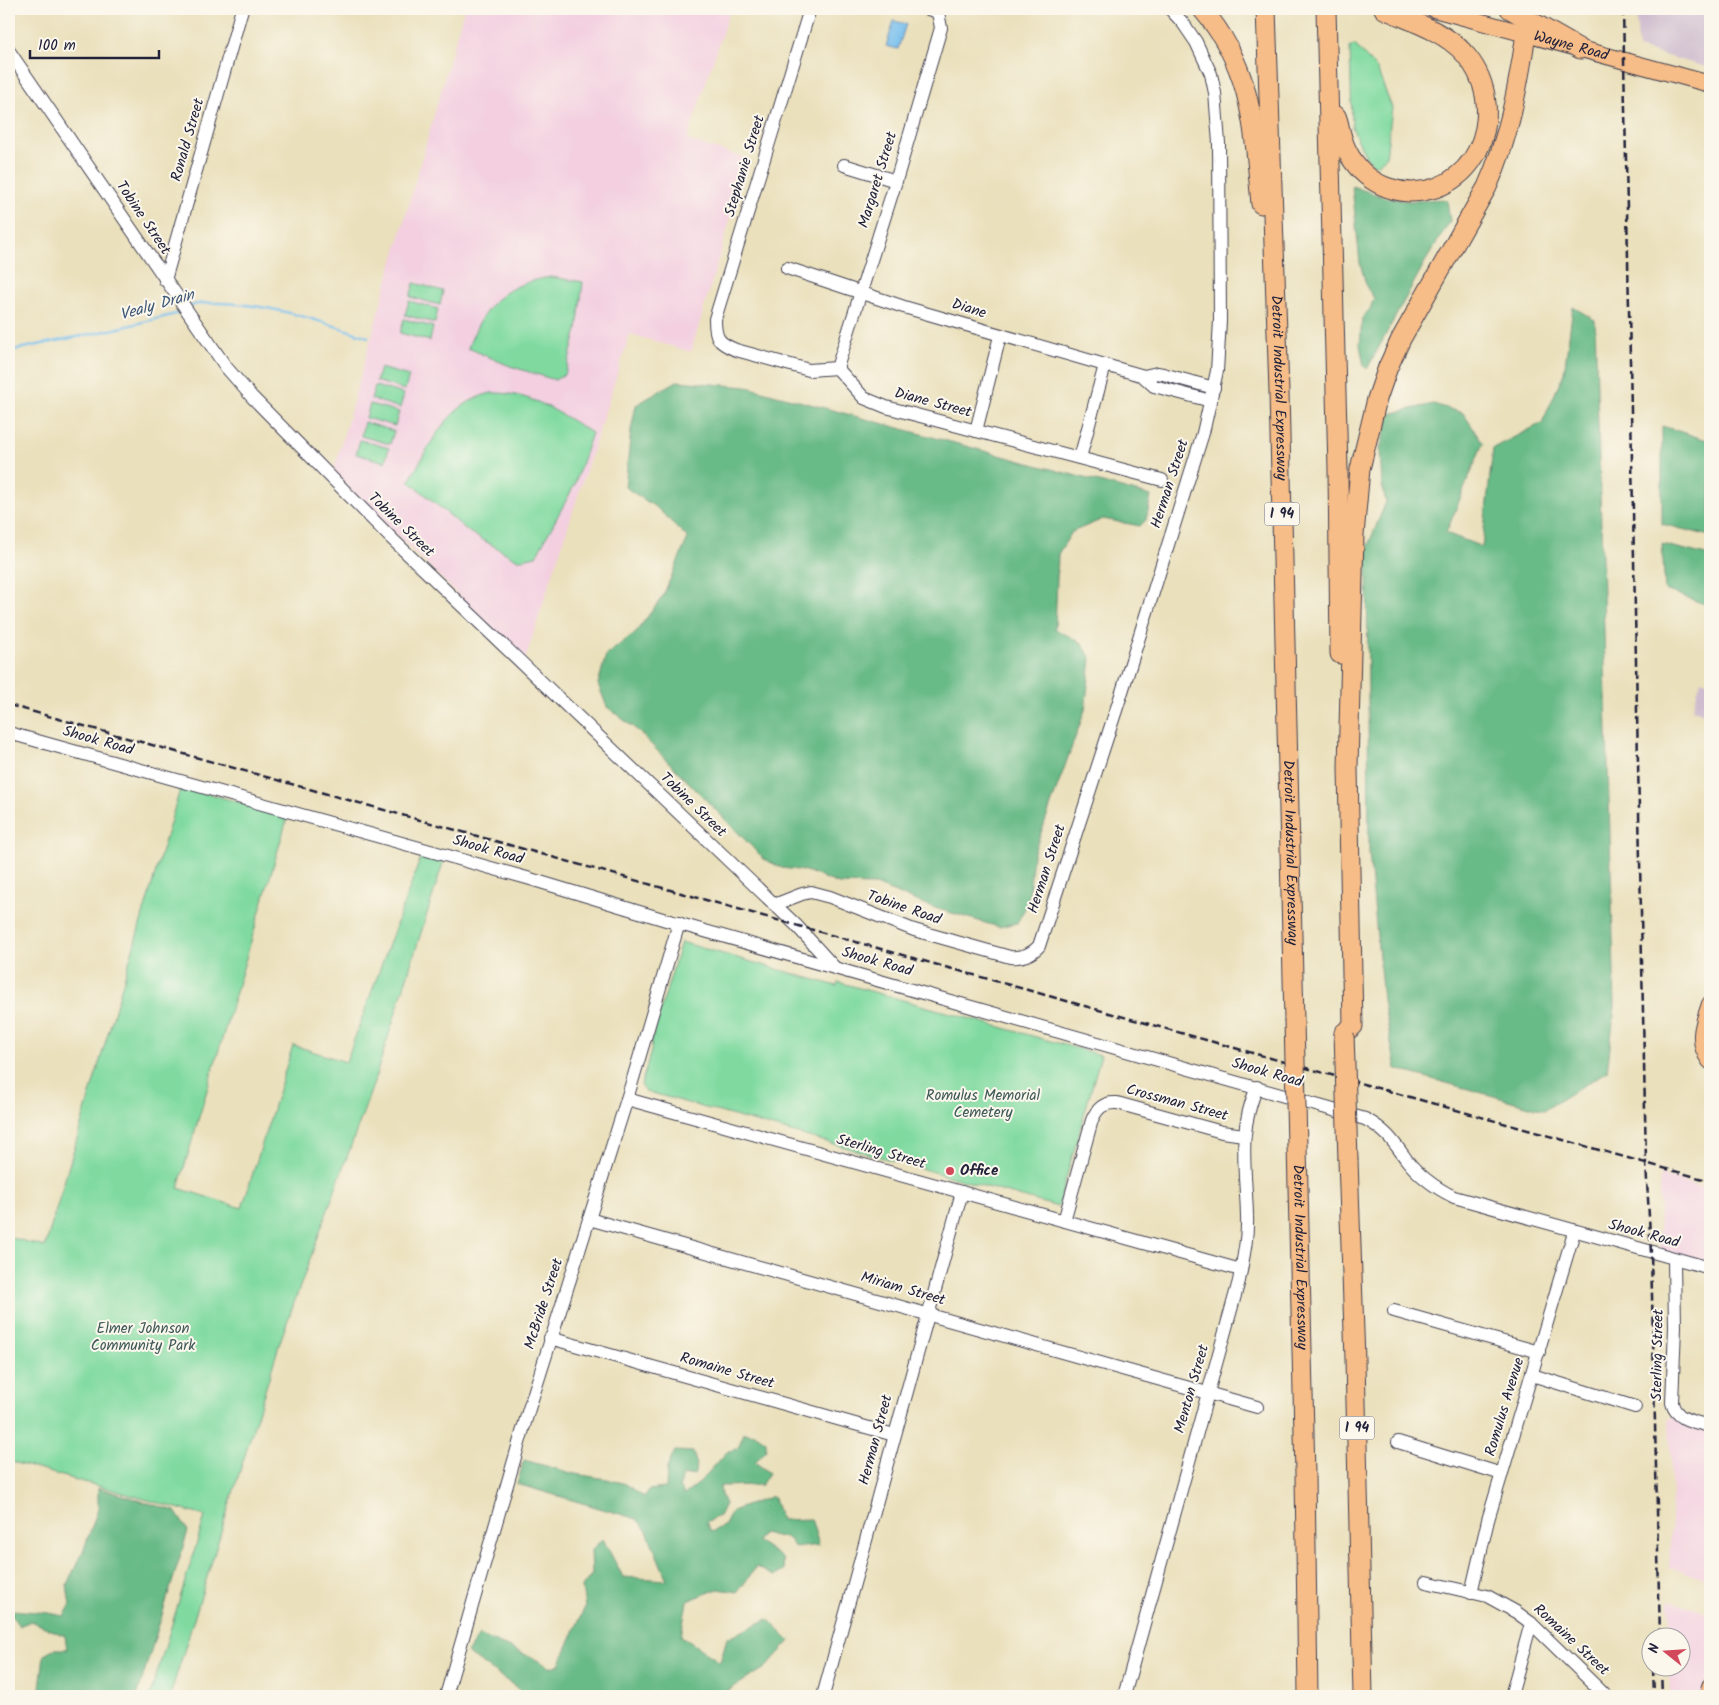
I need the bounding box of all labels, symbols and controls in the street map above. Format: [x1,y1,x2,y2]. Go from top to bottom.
street label: Wayne Road [1531,25,1612,68]
scale bar [30,28,159,60]
text: 100 m [38,34,76,58]
street label: Ronald Street [165,95,211,185]
street label: Stephanie Street [718,112,772,220]
street label: Margaret Street [852,129,904,231]
street label: Tobine Street [109,176,177,260]
water label: Vealy Drain [117,282,199,328]
street label: Diane [949,292,989,326]
street label: Detroit Industrial Expressway [1264,295,1293,482]
street label: Diane Street [892,381,974,425]
street label: Herman Street [1144,436,1196,532]
street label: Tobine Street [362,487,440,563]
road number: I 94 [1264,502,1300,526]
street label: Shook Road [60,719,137,763]
street label: Detroit Industrial Expressway [1276,760,1304,947]
street label: Tobine Street [654,767,732,843]
street label: Herman Street [1021,821,1073,917]
street label: Shook Road [450,828,527,872]
street label: Tobine Road [864,884,945,932]
street label: Shook Road [839,940,916,984]
street label: Shook Road [1229,1051,1306,1095]
street label: Crossman Street [1123,1078,1231,1128]
park label: Romulus Memorial Cemetery [926,1084,1041,1125]
street label: Sterling Street [834,1128,929,1176]
place label: Office [960,1159,999,1183]
street label: Detroit Industrial Expressway [1285,1164,1314,1351]
marker: Office [944,1165,956,1177]
street label: Shook Road [1606,1213,1683,1255]
street label: McBride Street [518,1255,570,1353]
street label: Miriam Street [858,1265,948,1313]
street label: Sterling Street [1645,1309,1671,1401]
park label: Elmer Johnson Community Park [91,1317,196,1358]
street label: Menton Street [1168,1342,1216,1436]
street label: Romaine Street [677,1346,777,1396]
street label: Romulus Avenue [1479,1354,1531,1459]
street label: Herman Street [852,1392,900,1488]
road number: I 94 [1340,1416,1374,1440]
street label: Romaine Street [1527,1598,1615,1682]
north arrow [1642,1628,1692,1678]
text: N [1643,1641,1666,1656]

